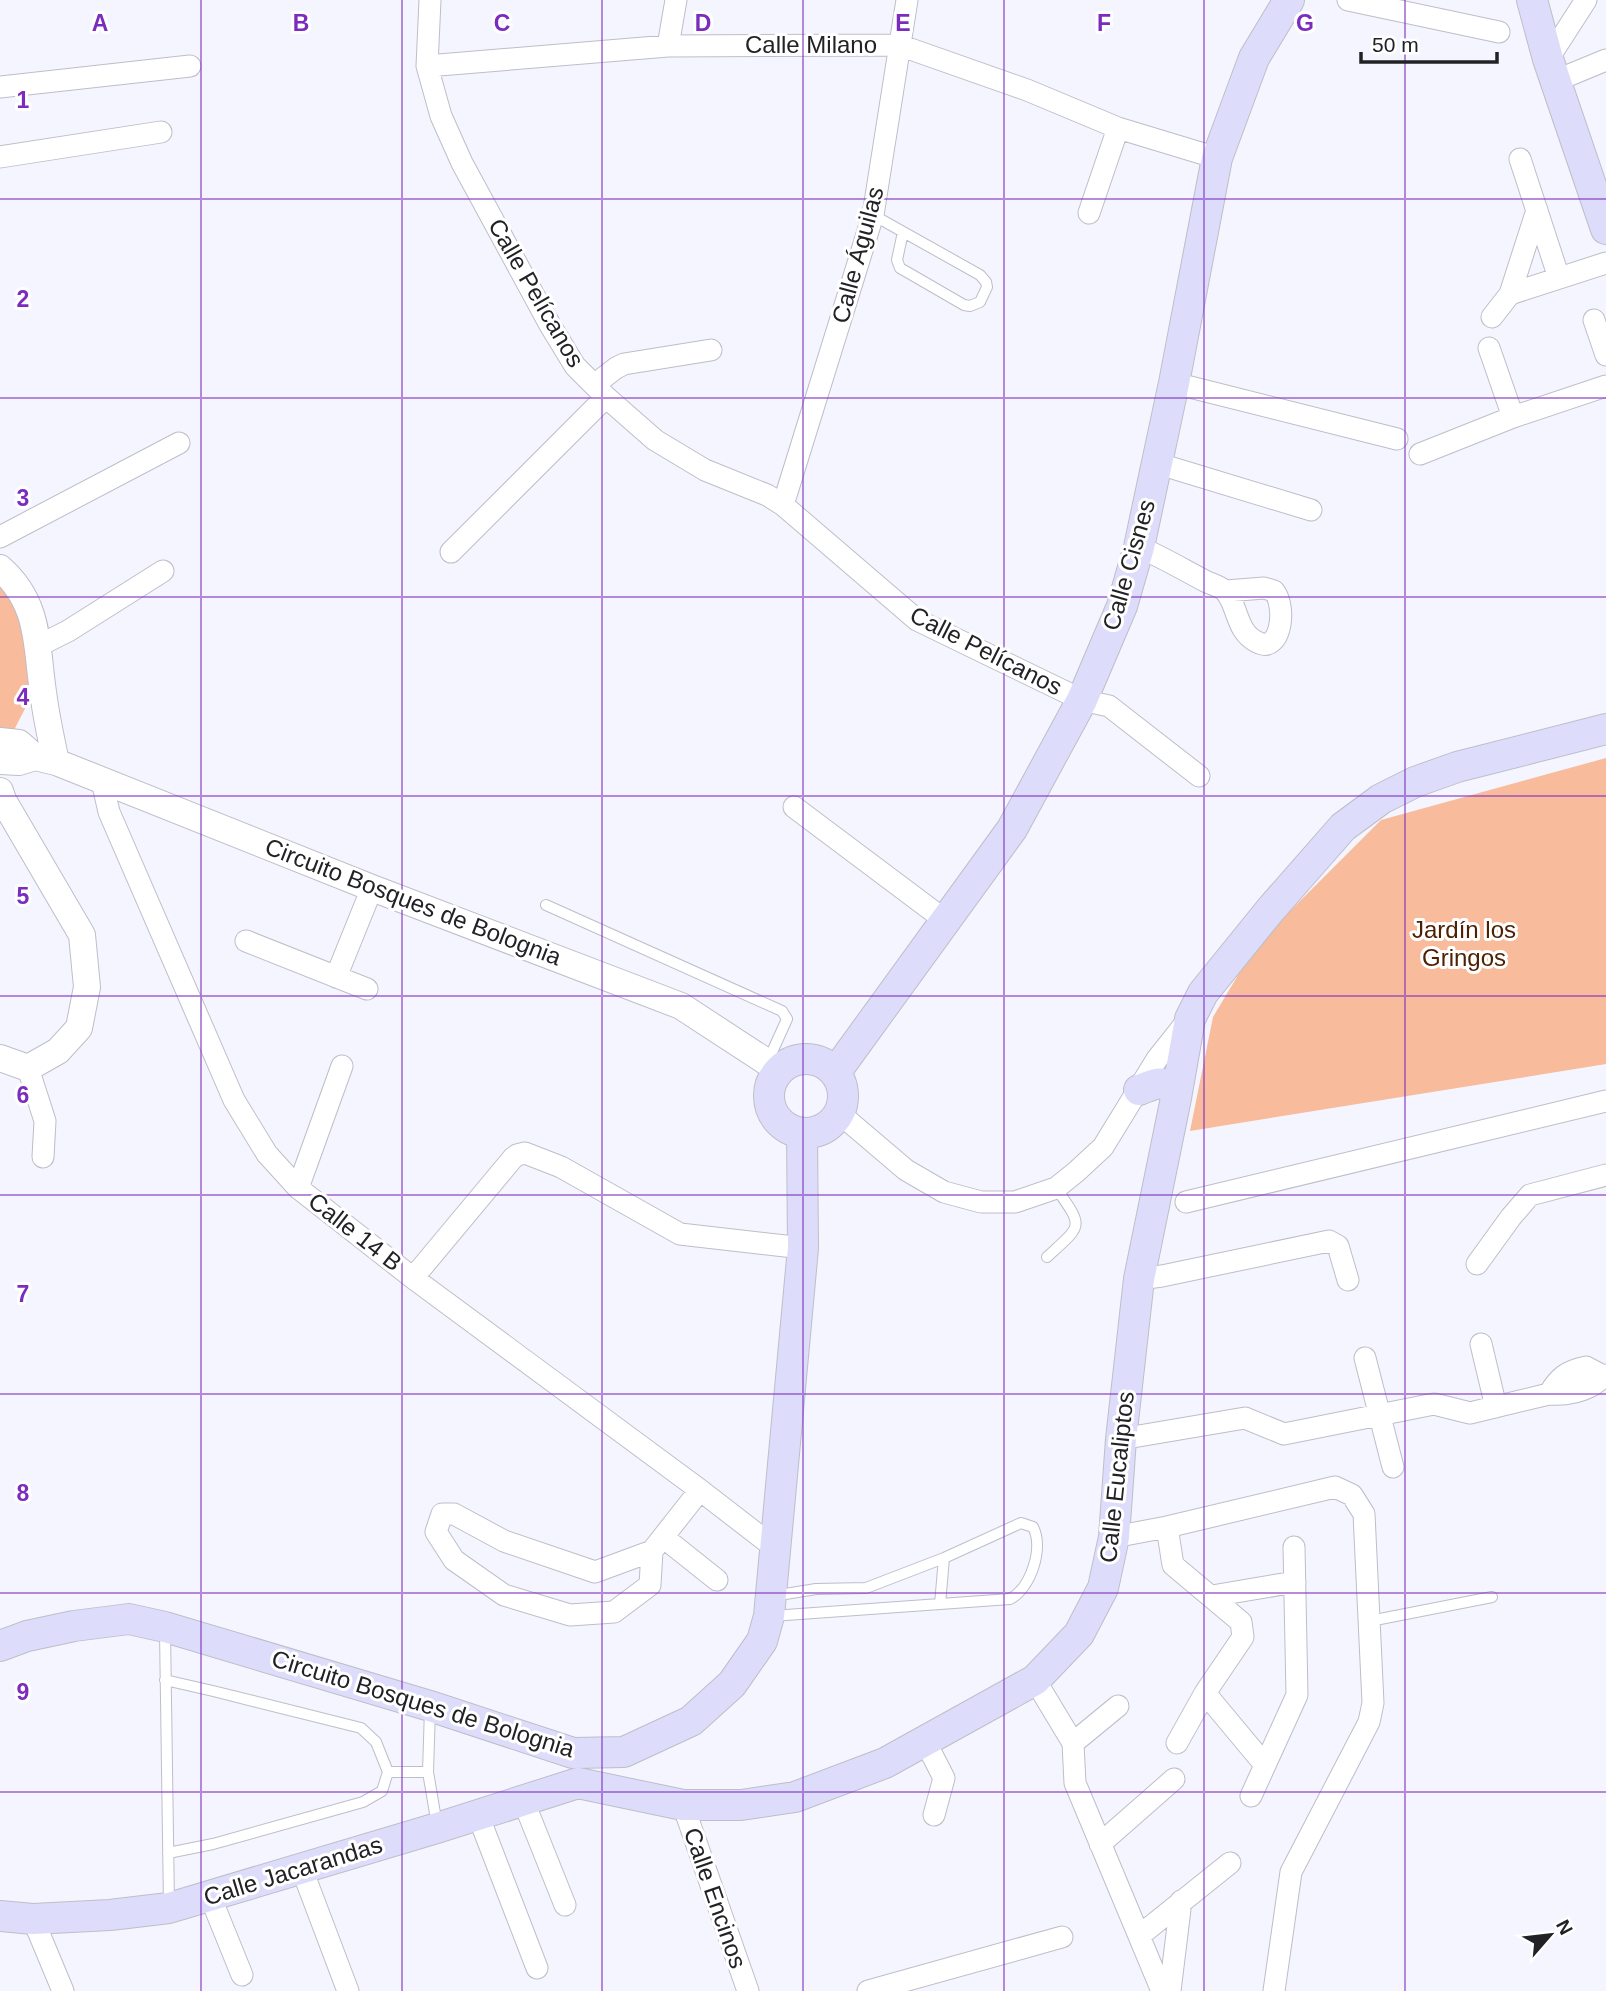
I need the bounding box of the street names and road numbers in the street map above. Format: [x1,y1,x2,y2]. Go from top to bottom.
street label: Calle Milano [745,31,877,58]
street label: Calle Águilas [826,184,889,326]
street label: Calle Pelícanos [483,214,590,372]
street label: Calle Cisnes [1097,496,1160,633]
street label: Calle Pelícanos [906,601,1067,700]
street label: Circuito Bosques de Bolognia [261,833,566,971]
street label: Calle 14 B [303,1187,407,1276]
street label: Calle Eucaliptos [1094,1390,1139,1564]
street label: Circuito Bosques de Bolognia [269,1645,578,1763]
street label: Calle Encinos [679,1824,752,1972]
street label: Calle Jacarandas [200,1831,385,1911]

